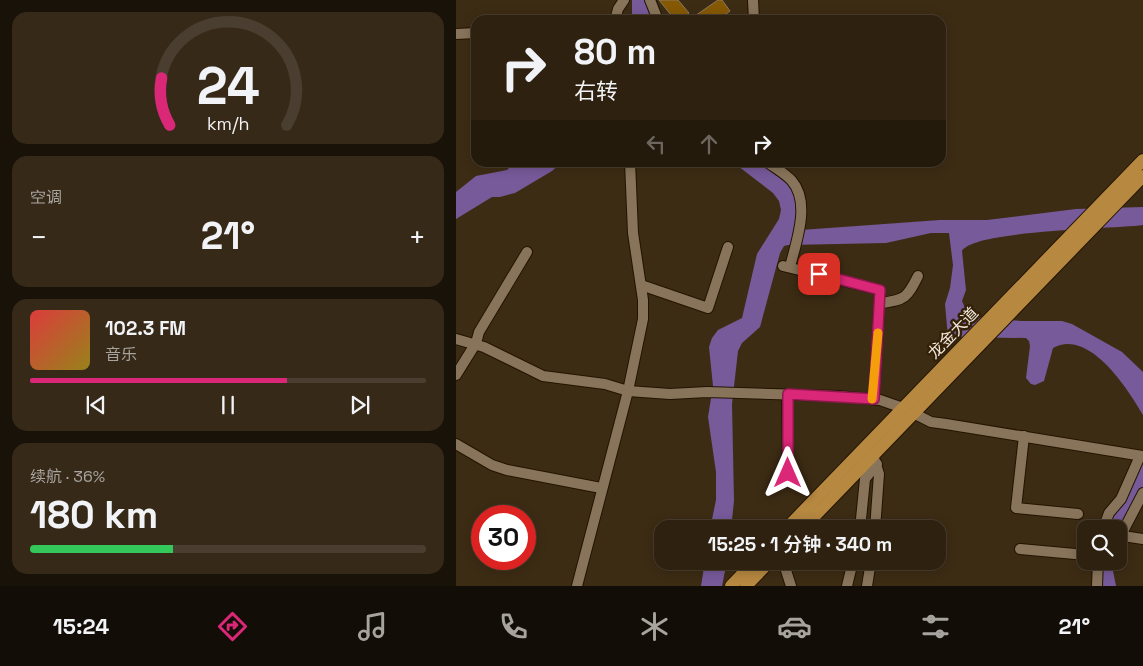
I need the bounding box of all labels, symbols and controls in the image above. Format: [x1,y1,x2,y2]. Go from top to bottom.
text: 80 m [574,30,656,74]
icon: right [491,35,556,100]
text: 24 [196,53,260,119]
text: 右转 [574,77,618,105]
text: km/h [207,112,249,135]
icon: left [642,130,670,158]
icon: ahead [695,130,723,158]
icon: right [748,130,776,158]
text: 空调 [30,187,62,208]
text: 21° [201,212,255,260]
text: − [30,219,47,255]
text: + [409,219,426,255]
pin [798,253,840,295]
icon: arrive [805,260,833,288]
street label: 龙金大道 [923,303,983,363]
text: 102.3 FM [105,316,186,341]
text: 音乐 [105,344,137,365]
icon: previous [82,391,110,419]
icon: pause [214,391,242,419]
icon: next [346,391,374,419]
position arrow [761,446,813,498]
text: 续航 · 36% [30,466,105,487]
text: 180 km [30,491,158,539]
speed limit sign: 30 [471,505,536,570]
map controls [1077,520,1127,570]
button: search [1077,520,1127,570]
text: 15:25 · 1 分钟 · 340 m [708,532,892,557]
icon: directions [215,609,250,644]
icon: music [355,609,390,644]
icon: phone [496,609,531,644]
icon: climate [637,609,672,644]
icon: car [777,609,812,644]
icon: filters [918,609,953,644]
text: 15:24 [53,612,109,640]
text: 21° [1058,612,1090,640]

